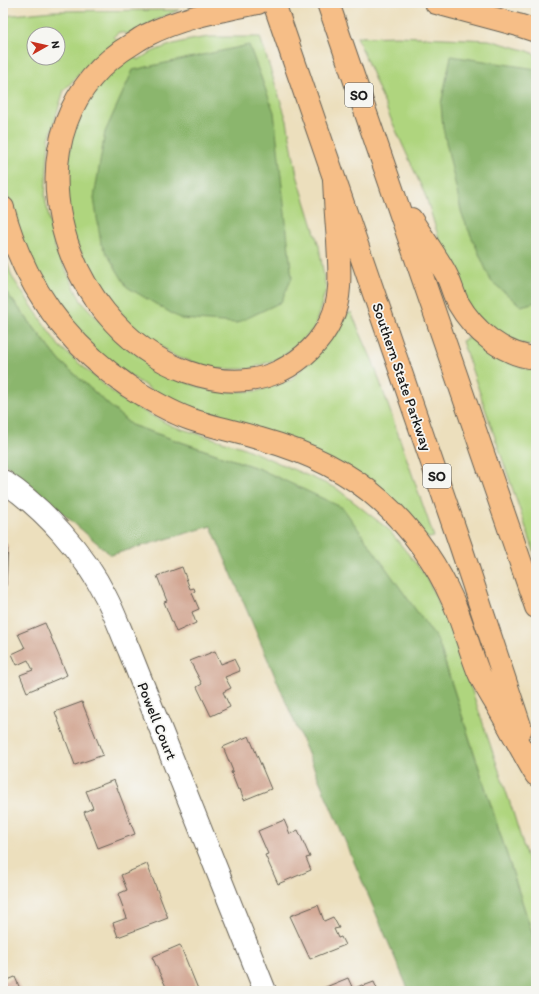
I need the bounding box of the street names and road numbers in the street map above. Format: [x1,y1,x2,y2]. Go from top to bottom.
road number: SO [345,83,373,107]
street label: Southern State Parkway [368,301,436,453]
road number: SO [423,464,451,488]
street label: Powell Court [133,680,181,763]

